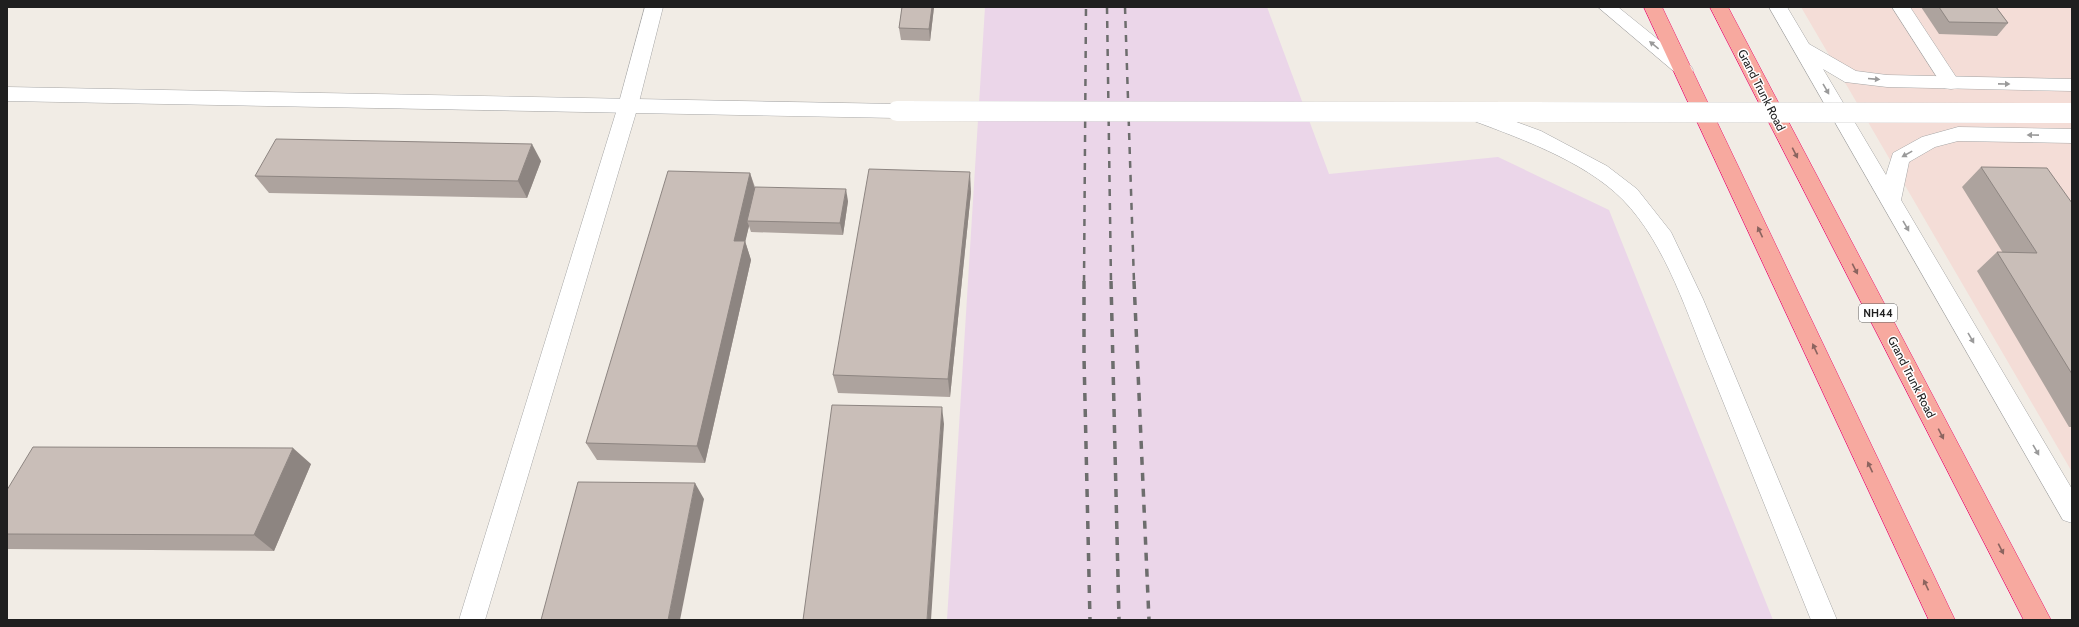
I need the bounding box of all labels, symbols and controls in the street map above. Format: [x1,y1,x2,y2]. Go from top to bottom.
one-way arrow [1648,41,1659,50]
street label: Grand Trunk Road [1735,47,1789,133]
one-way arrow [1868,76,1880,83]
one-way arrow [1998,81,2011,87]
one-way arrow [1823,83,1830,95]
one-way arrow [2026,132,2039,138]
one-way arrow [1792,148,1799,159]
one-way arrow [1901,151,1913,157]
one-way arrow [1902,220,1909,232]
one-way arrow [1757,226,1763,237]
one-way arrow [1852,263,1858,274]
road number: NH44 [1859,304,1897,322]
one-way arrow [1967,332,1974,344]
street label: Grand Trunk Road [1885,334,1939,420]
one-way arrow [1812,344,1818,355]
one-way arrow [1938,428,1944,440]
one-way arrow [2033,445,2040,456]
one-way arrow [1867,461,1873,473]
one-way arrow [1998,543,2004,555]
one-way arrow [1923,579,1929,590]

